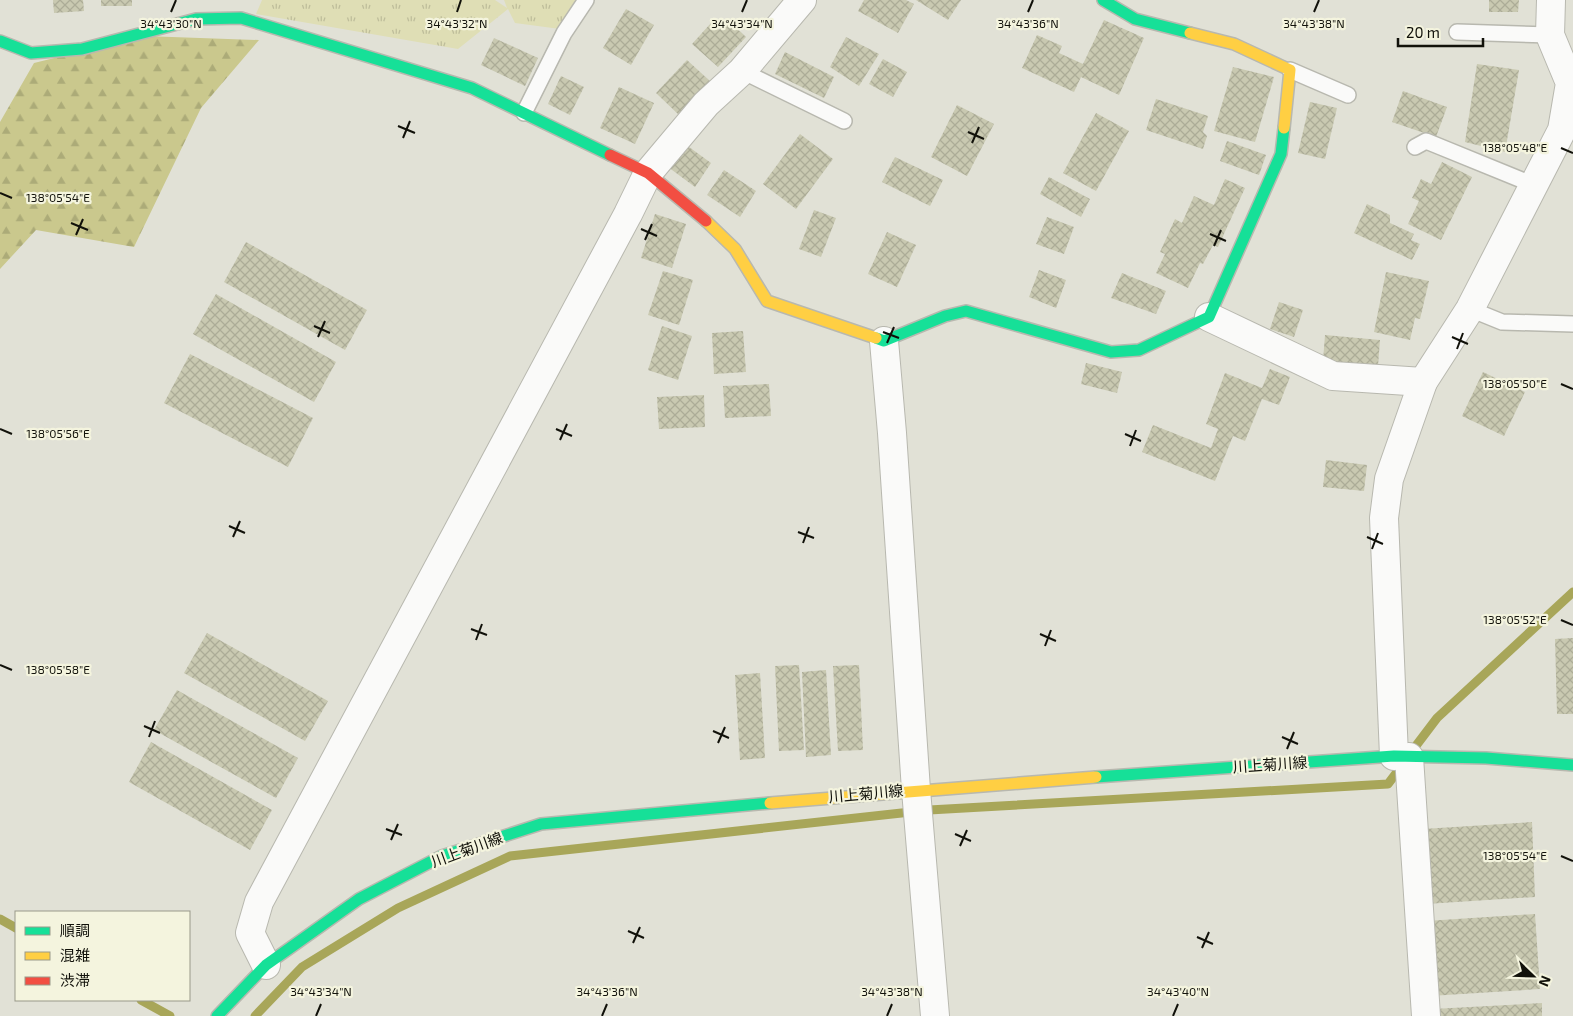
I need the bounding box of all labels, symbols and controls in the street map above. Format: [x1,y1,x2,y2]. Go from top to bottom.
scale bar [1398,15,1483,47]
text: 34°43'30"N [140,16,202,30]
text: 34°43'32"N [426,16,488,30]
text: 34°43'34"N [711,16,773,30]
text: 34°43'36"N [997,16,1059,30]
text: 34°43'38"N [1283,16,1345,30]
text: 20 m [1406,23,1440,41]
text: 138°05'48"E [1483,140,1548,154]
text: 138°05'54"E [26,190,90,204]
text: 138°05'50"E [1483,376,1547,390]
text: 138°05'56"E [26,426,90,440]
text: 138°05'52"E [1483,612,1547,626]
text: 138°05'58"E [26,662,90,676]
street label: 川上菊川線 [1232,752,1308,776]
street label: 川上菊川線 [828,781,904,805]
street label: 川上菊川線 [428,828,505,870]
text: 138°05'54"E [1483,848,1547,862]
legend [15,911,190,1001]
text: 順調 [60,921,90,939]
text: 混雑 [60,946,90,964]
north arrow [1508,951,1558,1001]
text: 渋滞 [60,971,90,989]
text: N [1536,973,1555,989]
text: 34°43'34"N [290,984,352,998]
text: 34°43'36"N [576,984,638,998]
text: 34°43'38"N [861,984,923,998]
text: 34°43'40"N [1147,984,1209,998]

